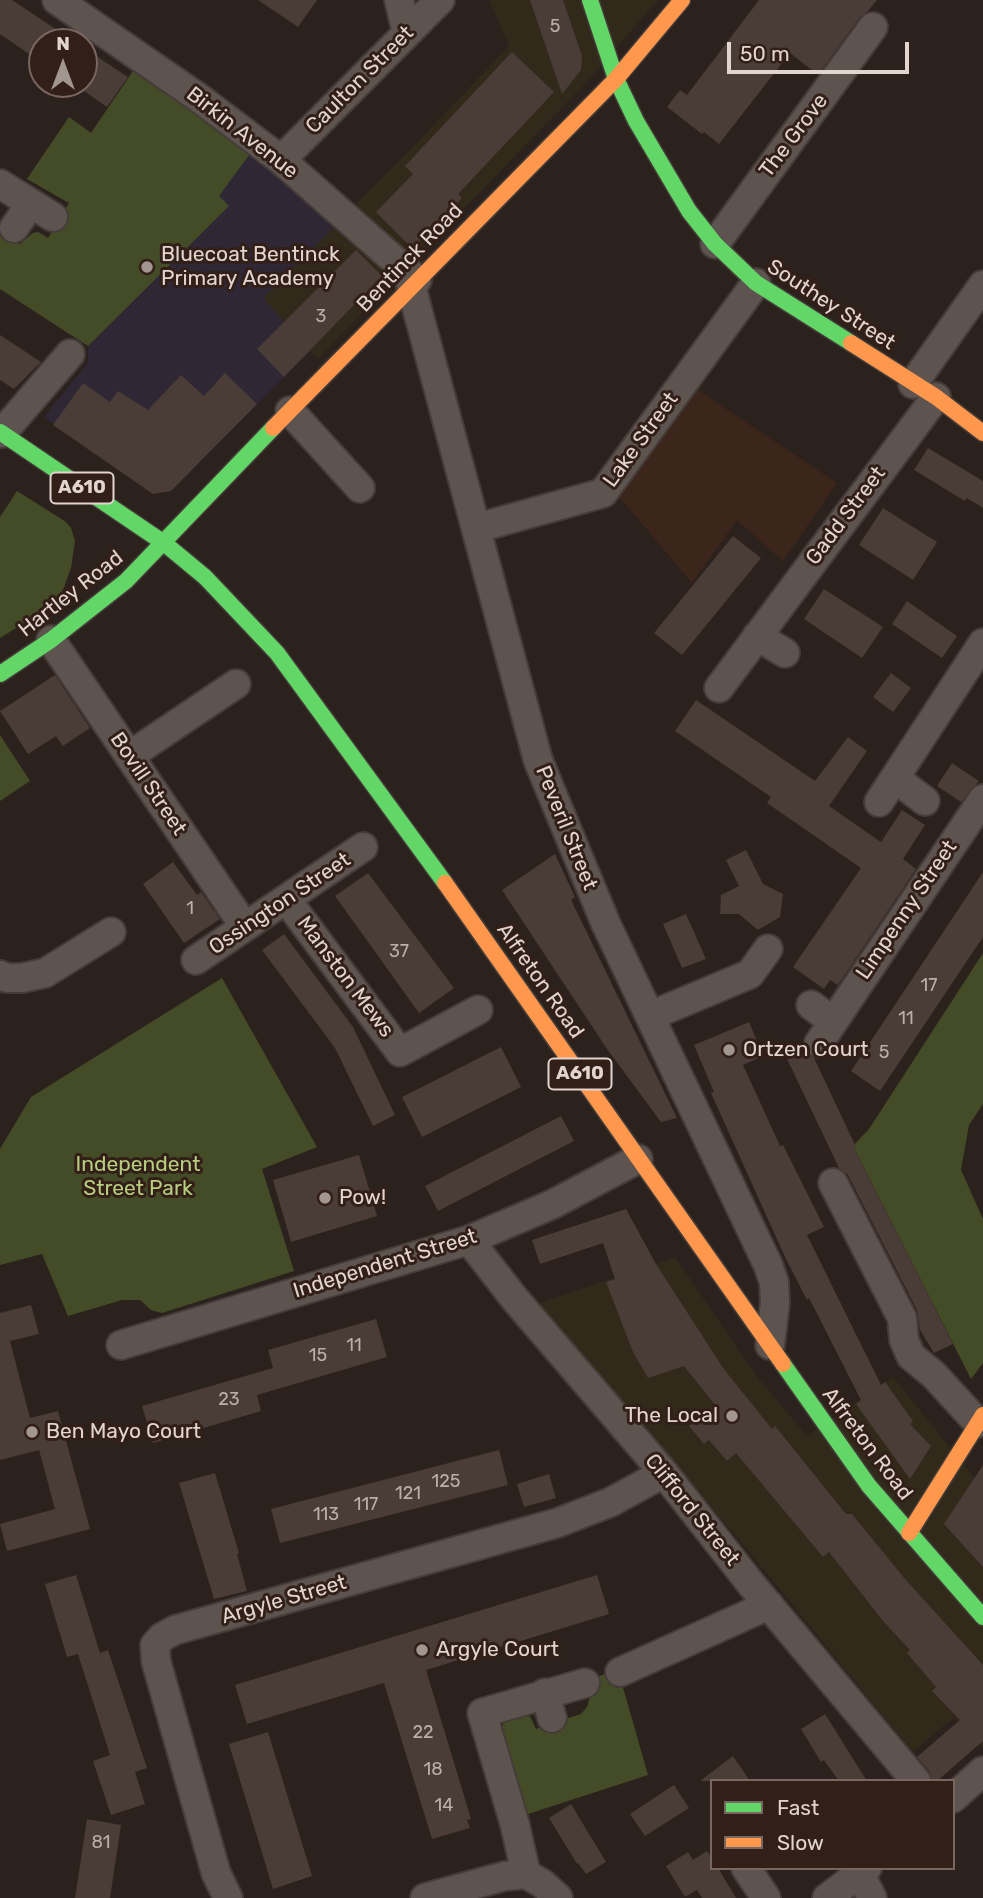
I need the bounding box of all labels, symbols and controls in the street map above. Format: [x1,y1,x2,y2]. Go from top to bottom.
house number: 5 [550,16,560,38]
street label: Caulton Street [301,21,419,139]
north arrow [28,28,98,98]
scale bar [731,28,913,72]
text: N [56,32,70,55]
text: 50 m [740,41,790,66]
street label: Birkin Avenue [181,82,303,184]
street label: The Grove [754,89,834,183]
street label: Bentinck Road [352,198,468,318]
place label: Bluecoat Bentinck Primary Academy [161,242,340,292]
street label: Southey Street [762,254,900,356]
marker: Bluecoat Bentinck Primary Academy [139,259,155,275]
house number: 3 [316,306,326,328]
street label: Lake Street [598,388,684,492]
street label: Gadd Street [801,462,891,570]
road number: A610 [50,472,114,503]
street label: Hartley Road [14,545,128,643]
street label: Bovill Street [104,728,192,840]
street label: Peveril Street [530,762,602,894]
street label: Limpenny Street [851,836,963,984]
street label: Ossington Street [205,847,355,961]
house number: 1 [186,898,194,920]
street label: Manston Mews [291,911,399,1043]
street label: Alfreton Road [491,919,589,1043]
house number: 37 [389,941,409,963]
house number: 17 [921,975,937,997]
house number: 11 [898,1008,914,1030]
place label: Ortzen Court [743,1037,868,1063]
marker: Ortzen Court [721,1042,737,1058]
house number: 5 [879,1042,889,1064]
road number: A610 [548,1058,612,1090]
park label: Independent Street Park [76,1152,200,1202]
place label: Pow! [339,1185,386,1211]
marker: Pow! [317,1190,333,1206]
street label: Independent Street [290,1224,480,1304]
house number: 11 [346,1335,362,1357]
house number: 15 [309,1345,327,1367]
street label: Alfreton Road [816,1383,918,1505]
house number: 23 [218,1389,240,1411]
place label: The Local [625,1403,718,1429]
marker: The Local [724,1408,740,1424]
place label: Ben Mayo Court [46,1419,201,1445]
marker: Ben Mayo Court [24,1424,40,1440]
street label: Clifford Street [639,1449,745,1571]
house number: 125 [432,1471,460,1493]
house number: 121 [395,1483,421,1505]
house number: 117 [354,1494,378,1516]
house number: 113 [313,1504,339,1526]
street label: Argyle Street [219,1570,349,1630]
place label: Argyle Court [436,1637,559,1663]
marker: Argyle Court [414,1642,430,1658]
house number: 22 [412,1722,434,1744]
house number: 18 [423,1759,443,1781]
legend [710,1779,955,1870]
house number: 14 [435,1795,453,1817]
text: Fast [777,1795,819,1820]
text: Slow [777,1830,824,1855]
house number: 81 [91,1832,111,1854]

